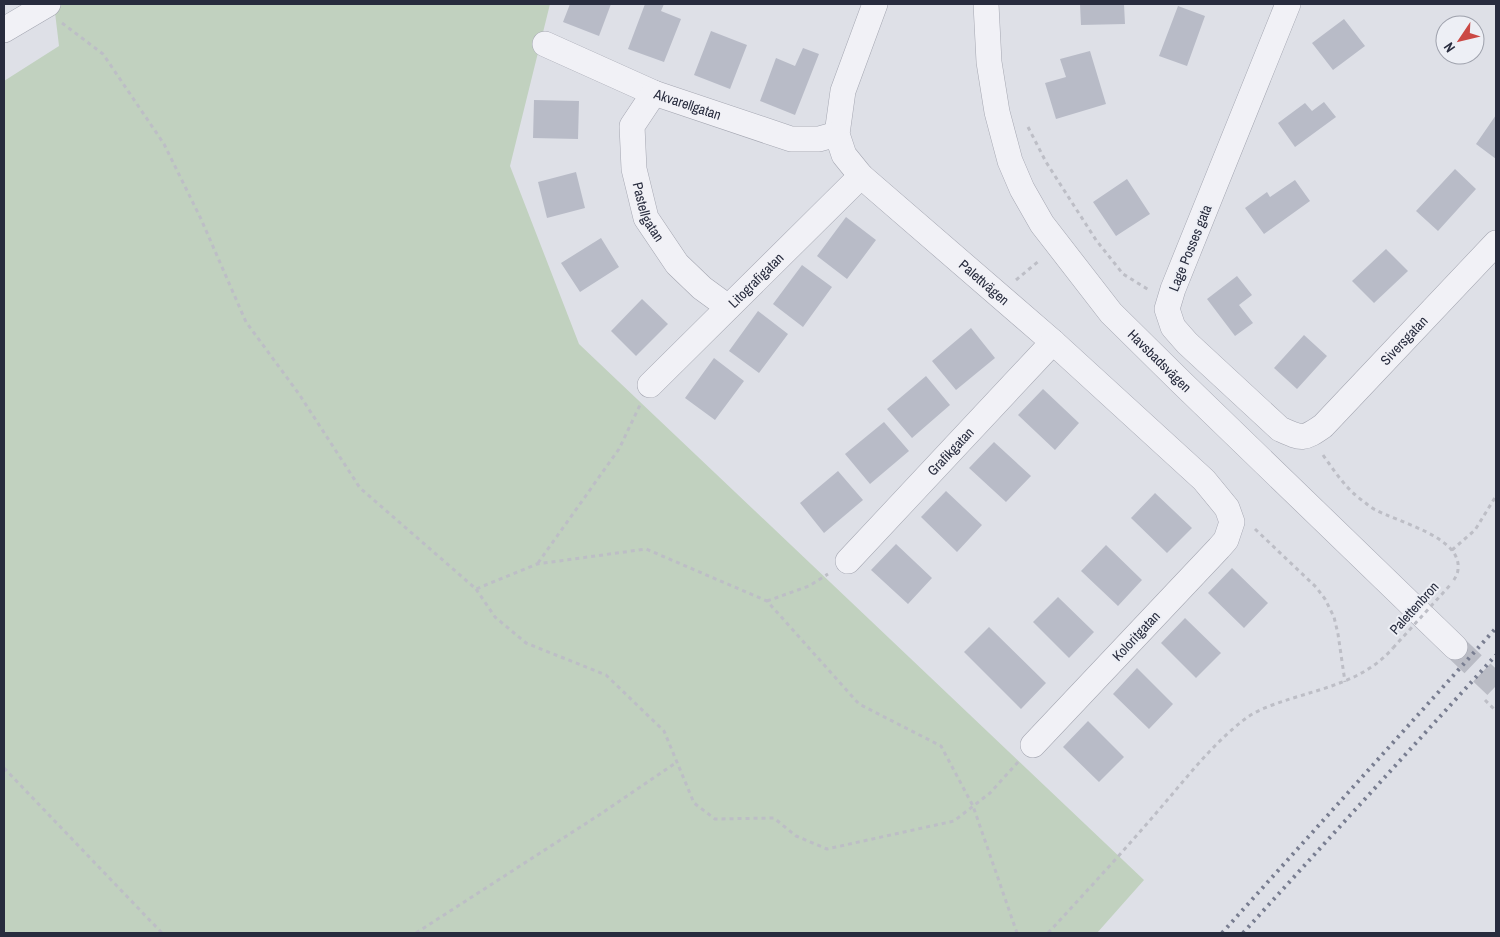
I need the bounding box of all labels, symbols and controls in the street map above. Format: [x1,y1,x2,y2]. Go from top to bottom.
north arrow [1435,15,1485,65]
text: N [1440,39,1459,56]
street label: Akvarellgatan [651,84,724,124]
street label: Pastellgatan [629,180,668,245]
street label: Lage Posses gata [1164,201,1216,294]
street label: Litografigatan [724,249,787,312]
street label: Palettvägen [955,256,1013,309]
street label: Siversgatan [1376,312,1431,369]
street label: Havsbadsvägen [1124,326,1195,396]
street label: Grafikgatan [923,423,978,480]
street label: Palettenbron [1386,578,1442,638]
street label: Koloritgatan [1108,607,1164,665]

